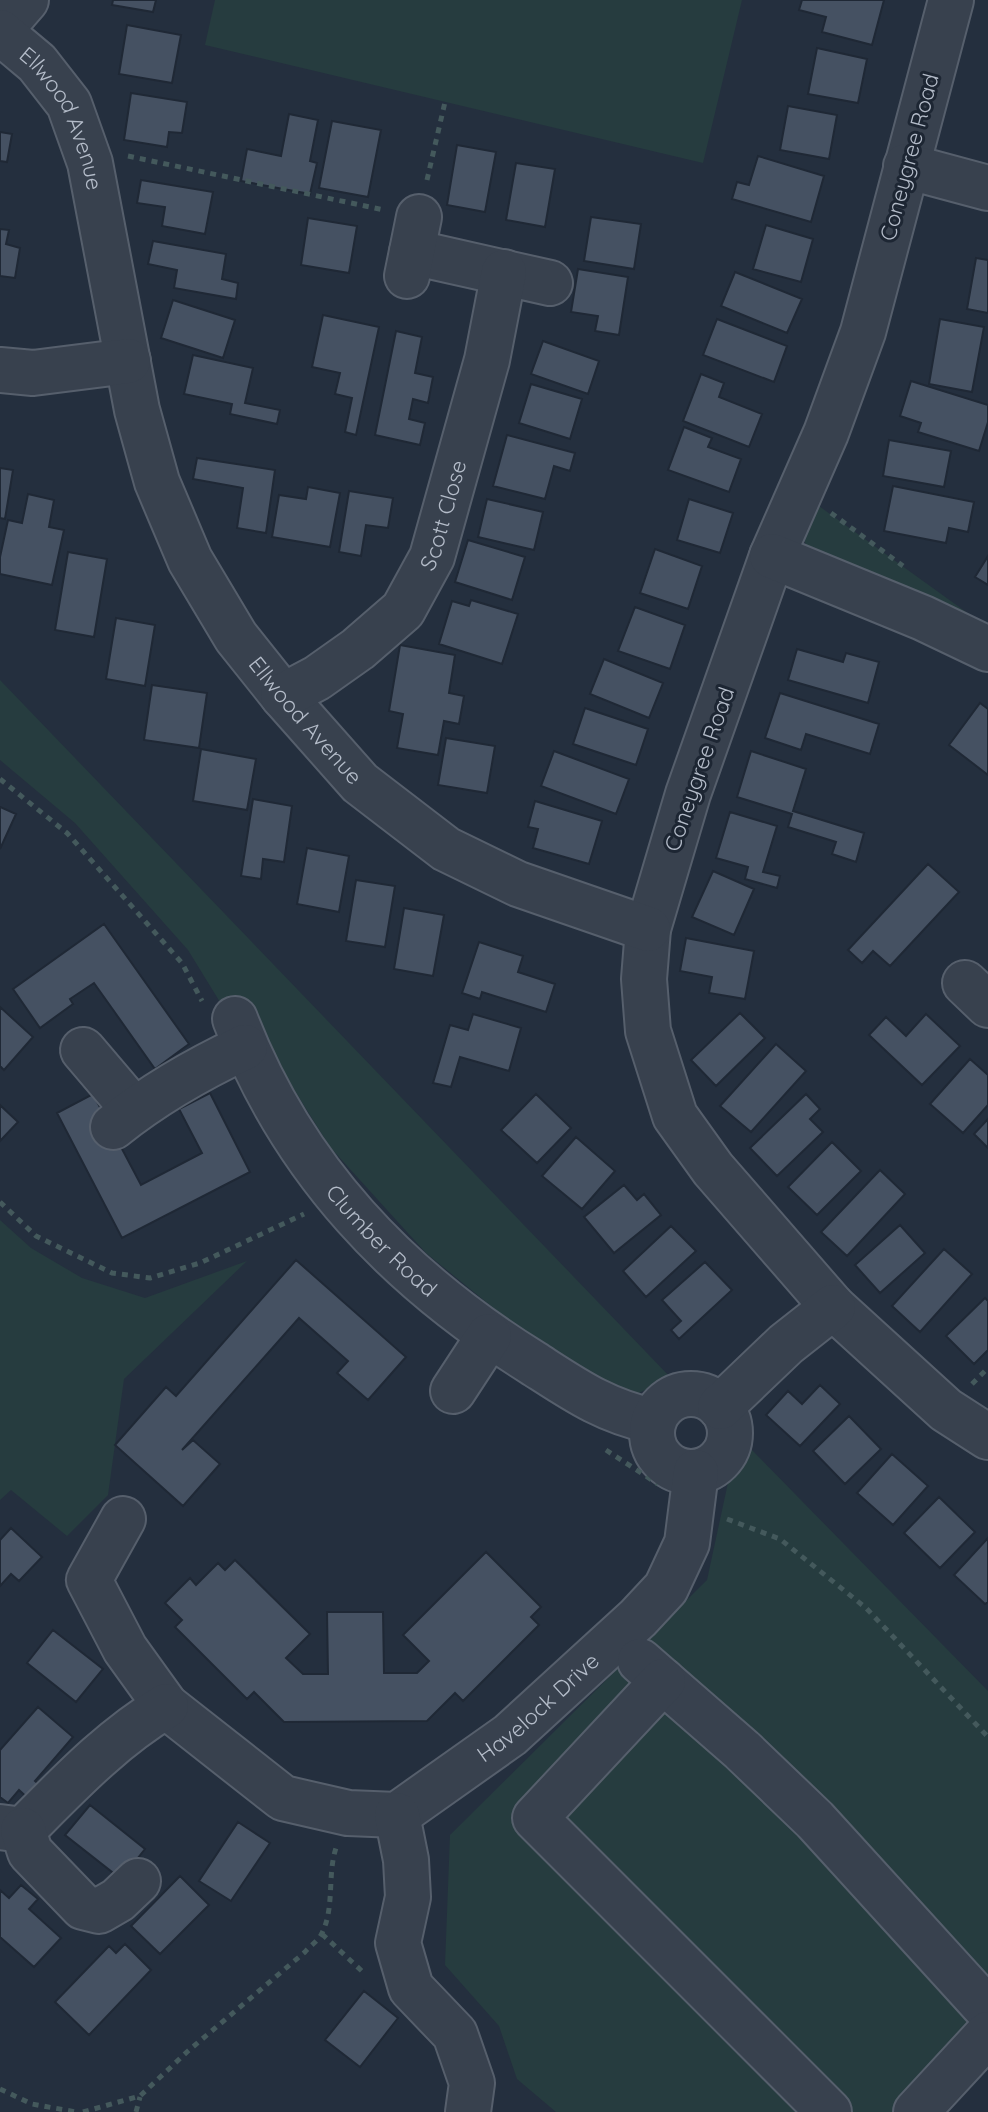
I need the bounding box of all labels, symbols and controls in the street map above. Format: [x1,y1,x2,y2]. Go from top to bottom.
street label: Ellwood Avenue [14,41,109,192]
street label: Coneygree Road [873,70,945,244]
street label: Scott Close [413,457,472,575]
street label: Ellwood Avenue [243,651,368,790]
street label: Coneygree Road [658,683,740,855]
street label: Clumber Road [320,1179,443,1303]
street label: Havelock Drive [471,1647,605,1768]

